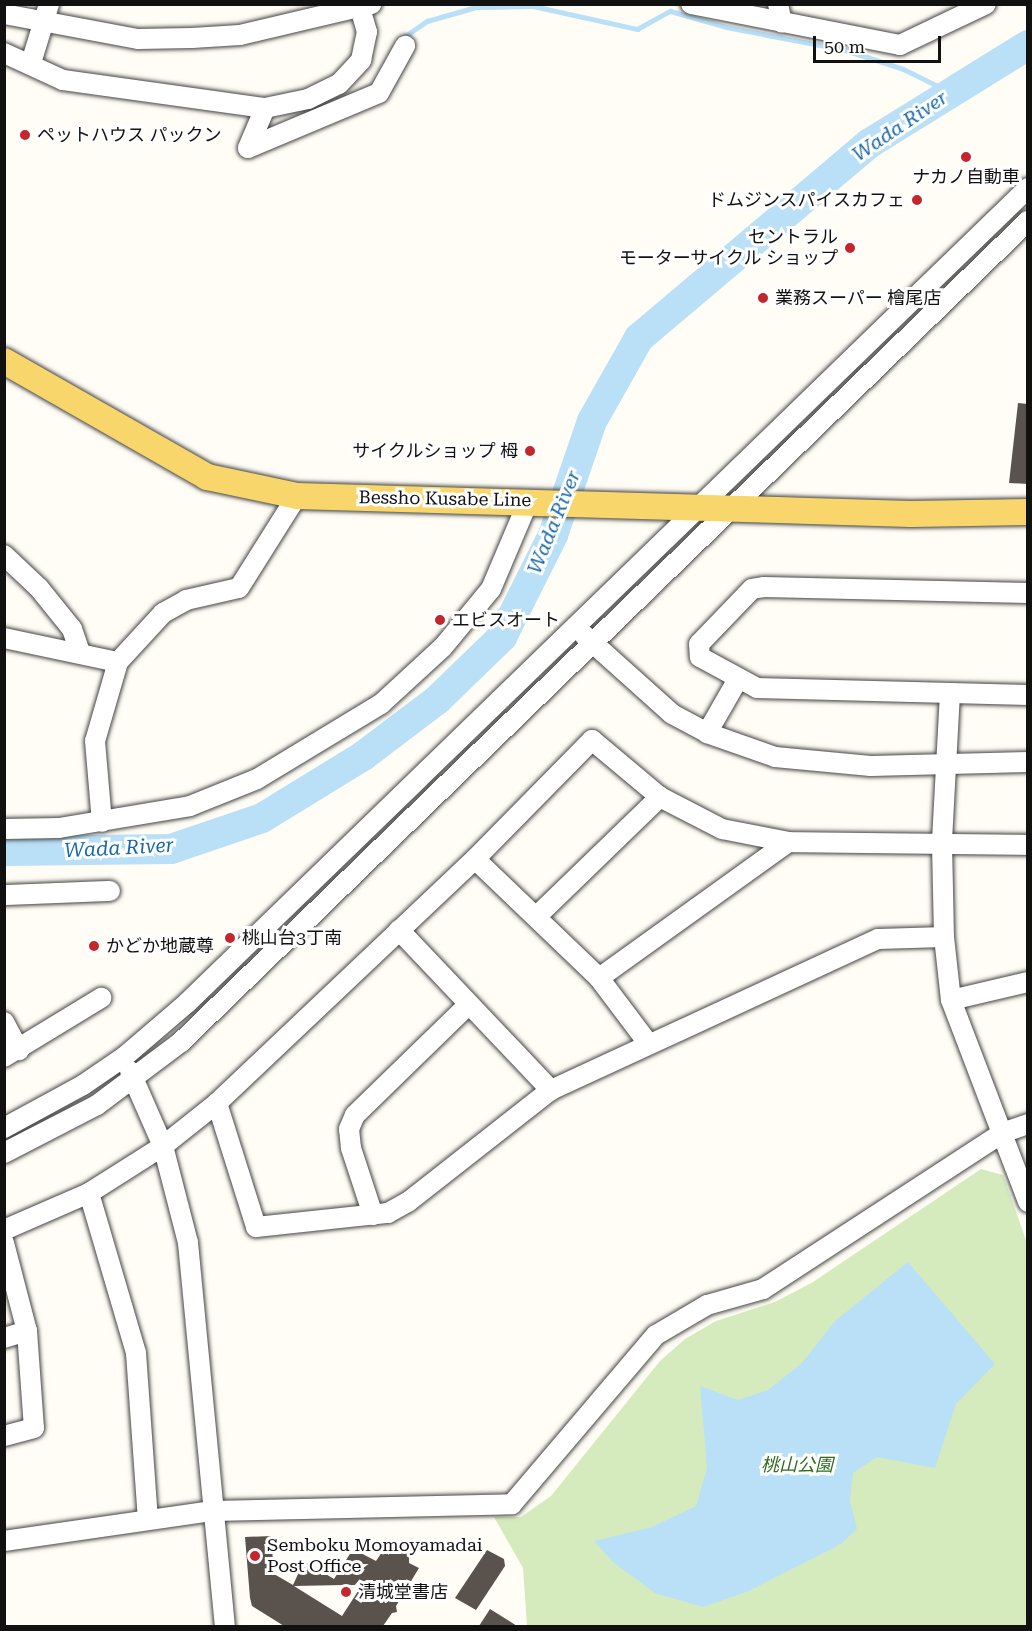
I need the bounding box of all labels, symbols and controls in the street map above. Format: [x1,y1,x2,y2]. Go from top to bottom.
scale bar [816,24,944,62]
text: 50 m [824,36,865,57]
water label: Wada River [848,85,952,167]
place label: ペットハウス パックン [37,124,222,146]
marker: ペットハウス パックン [18,128,32,142]
marker: ナカノ自動車 [959,150,973,164]
place label: ナカノ自動車 [912,166,1020,188]
place label: ドムジンスパイスカフェ [707,189,905,211]
marker: ドムジンスパイスカフェ [910,193,924,207]
place label: セントラル モーターサイクル ショップ [617,227,838,270]
marker: セントラル モーターサイクル ショップ [843,241,857,255]
place label: 業務スーパー 檜尾店 [775,287,942,309]
marker: 業務スーパー 檜尾店 [756,291,770,305]
place label: サイクルショップ 栂 [351,440,518,462]
marker: サイクルショップ 栂 [523,444,537,458]
water label: Wada River [522,467,586,577]
street label: Bessho Kusabe Line [358,487,532,511]
place label: エビスオート [452,609,560,631]
marker: エビスオート [433,613,447,627]
water label: Wada River [64,833,174,863]
place label: 桃山台3丁南 [242,927,342,949]
marker: 桃山台3丁南 [223,931,237,945]
place label: かどか地蔵尊 [106,935,214,957]
marker: かどか地蔵尊 [87,939,101,953]
park label: 桃山公園 [761,1454,833,1476]
place label: Semboku Momoyamadai Post Office [267,1535,482,1578]
marker: Semboku Momoyamadai Post Office [248,1549,262,1563]
place label: 清城堂書店 [358,1581,448,1603]
marker: 清城堂書店 [339,1585,353,1599]

